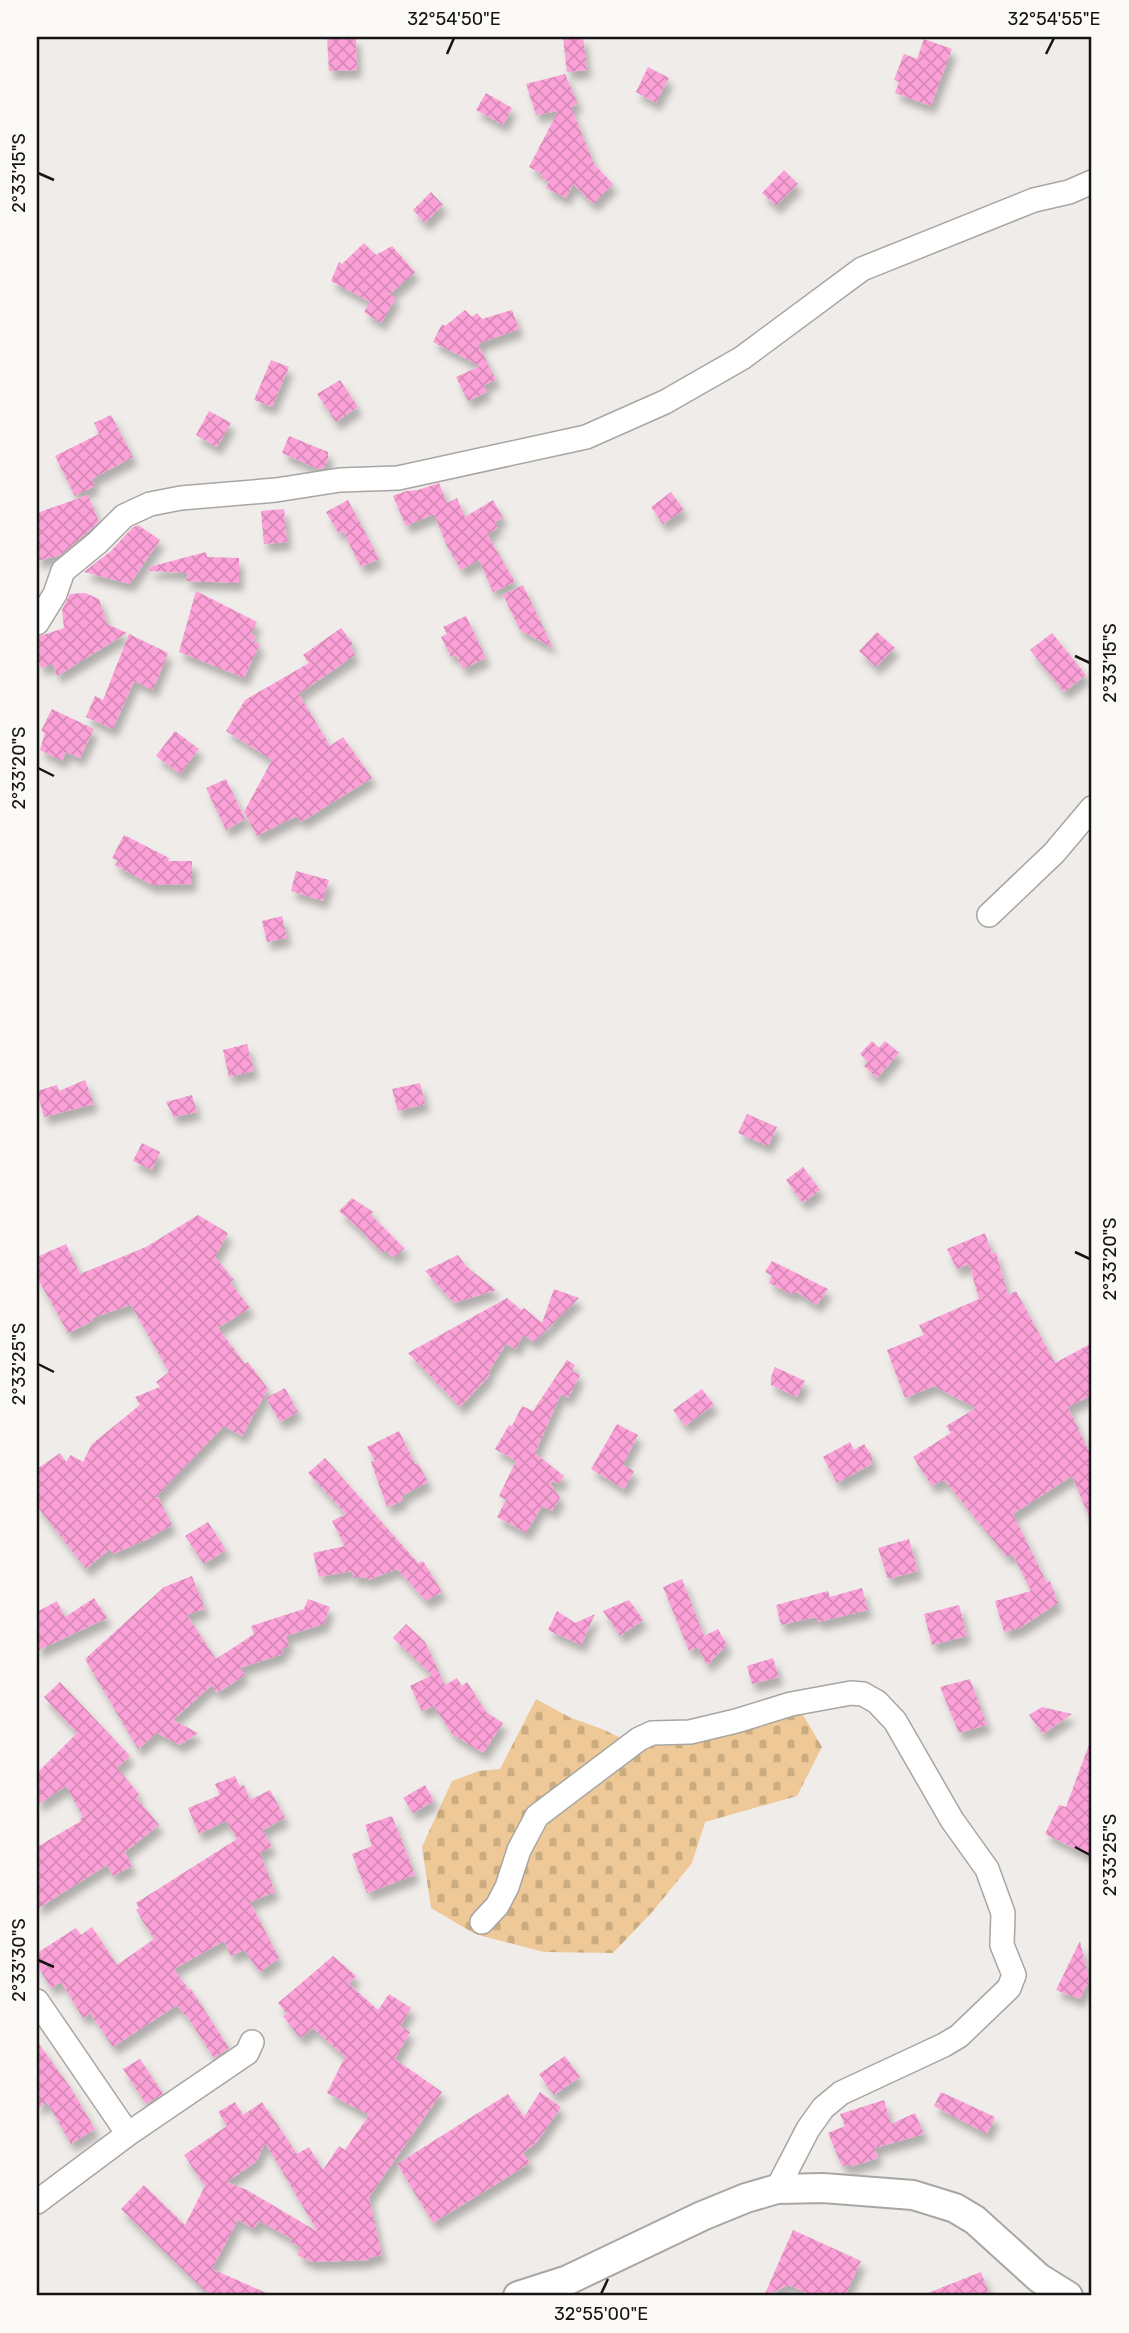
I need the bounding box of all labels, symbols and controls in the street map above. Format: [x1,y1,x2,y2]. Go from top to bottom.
text: 32°54'50"E [407,8,501,30]
text: 32°54'55"E [1008,8,1100,30]
text: 2°33'15"S [8,133,30,213]
text: 2°33'15"S [1099,623,1121,703]
text: 2°33'20"S [8,726,30,810]
text: 2°33'20"S [1099,1217,1121,1301]
text: 2°33'25"S [8,1323,30,1405]
text: 2°33'25"S [1099,1814,1121,1896]
text: 2°33'30"S [8,1918,30,2002]
text: 32°55'00"E [554,2303,648,2325]

